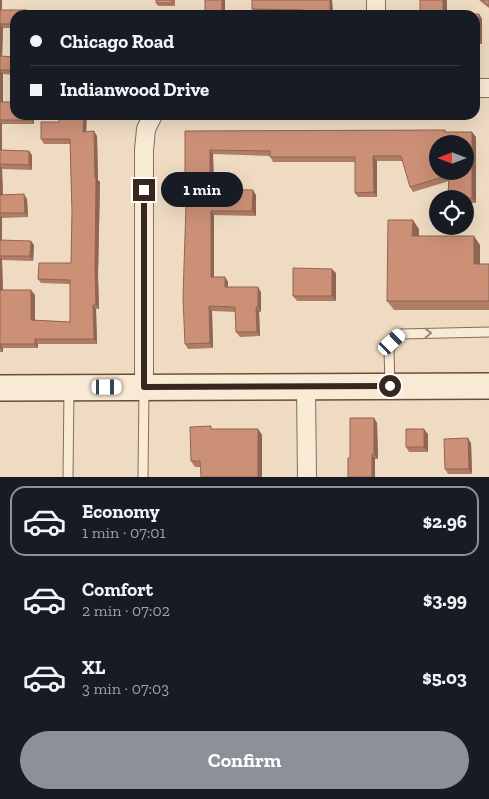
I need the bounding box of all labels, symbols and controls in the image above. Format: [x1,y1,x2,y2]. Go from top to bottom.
text: Chicago Road [60,30,174,53]
text: Indianwood Drive [60,78,209,101]
north arrow [429,135,474,180]
map controls [429,135,474,235]
callout: 1 min [162,172,244,208]
route end [133,179,155,201]
text: 1 min [183,180,221,199]
button: locate [429,190,474,235]
car [375,326,408,358]
one-way arrow [425,328,433,338]
route start [379,375,401,397]
car [92,380,122,395]
icon: car [22,499,67,544]
text: Economy [82,500,160,523]
text: $2.96 [423,510,467,533]
text: 1 min · 07:01 [82,523,166,542]
icon: car [22,577,67,622]
text: Comfort [82,578,153,601]
text: $3.99 [423,588,467,611]
text: 2 min · 07:02 [82,601,170,620]
icon: car [22,655,67,700]
text: XL [82,656,105,679]
text: $5.03 [422,666,467,689]
text: 3 min · 07:03 [82,679,169,698]
button: Confirm [20,731,469,789]

